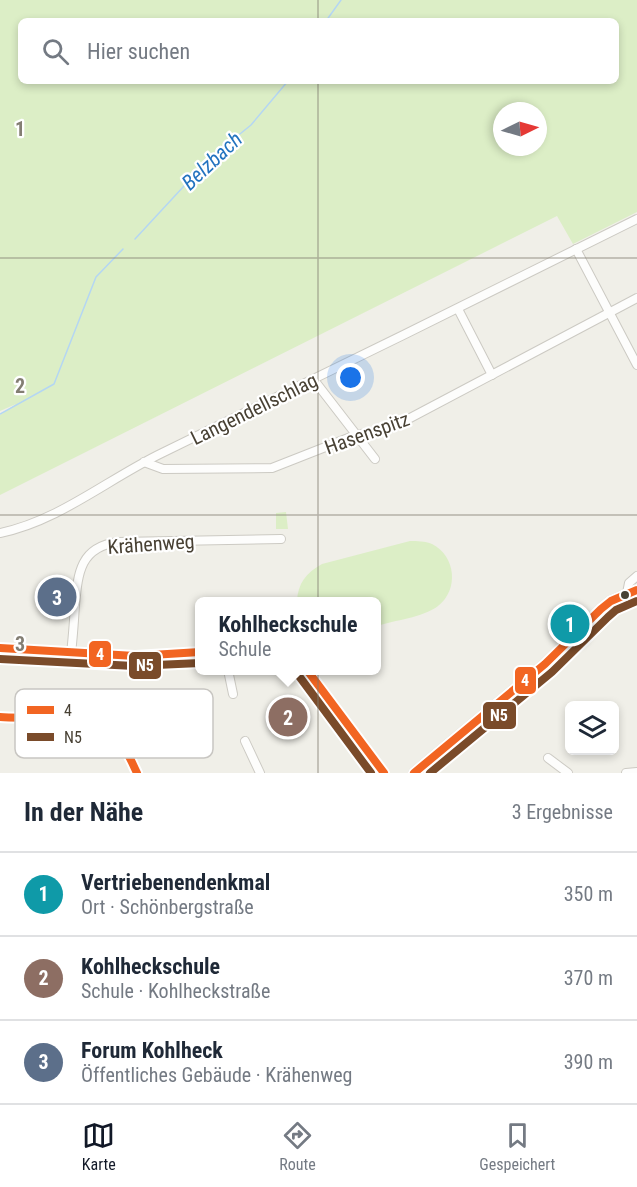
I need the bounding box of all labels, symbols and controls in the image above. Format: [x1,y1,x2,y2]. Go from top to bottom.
search box [18,18,619,84]
icon: search [39,35,72,68]
text: Hier suchen [87,39,190,64]
north arrow [493,102,547,156]
text: 1 [15,117,25,141]
water label: Belzbach [177,127,247,195]
your location [336,363,365,392]
street label: Langendellschlag [187,368,321,450]
text: 2 [15,374,25,398]
street label: Hasenspitz [321,407,413,459]
street label: Krähenweg [107,529,195,559]
pin: 3 [38,574,76,620]
unlabelled marker [619,589,631,601]
popup [195,597,381,675]
pin: 1 [550,602,590,646]
text: Kohlheckschule [218,612,358,637]
text: 3 [15,632,25,656]
text: Schule [218,637,271,661]
line badge: 4 [88,640,112,668]
text: 4 [96,645,104,664]
line badge: N5 [128,651,162,680]
text: N5 [136,656,154,675]
line badge: 4 [514,666,537,695]
text: 4 [521,671,529,690]
legend [15,689,213,758]
pin: 2 [268,694,308,740]
text: 4 [64,701,72,720]
line badge: N5 [482,701,517,730]
map controls [565,701,619,755]
button: layers [565,701,619,755]
text: N5 [490,706,508,725]
text: N5 [64,728,82,747]
text: In der Nähe [24,797,143,827]
text: 3 Ergebnisse [512,800,613,824]
text: Vertriebenendenkmal [81,870,270,895]
text: 1 [38,882,49,906]
text: 350 m [564,882,613,906]
text: Ort · Schönbergstraße [81,895,254,919]
text: Kohlheckschule [81,954,220,979]
text: 2 [38,966,49,990]
text: 370 m [564,966,613,990]
text: Schule · Kohlheckstraße [81,979,270,1003]
text: Forum Kohlheck [81,1038,223,1063]
text: 3 [38,1050,49,1074]
text: 390 m [564,1050,613,1074]
text: Öffentliches Gebäude · Krähenweg [81,1063,352,1087]
tab: Karte [82,1119,116,1174]
tab: Route [279,1119,316,1174]
tab: Gespeichert [479,1119,555,1174]

